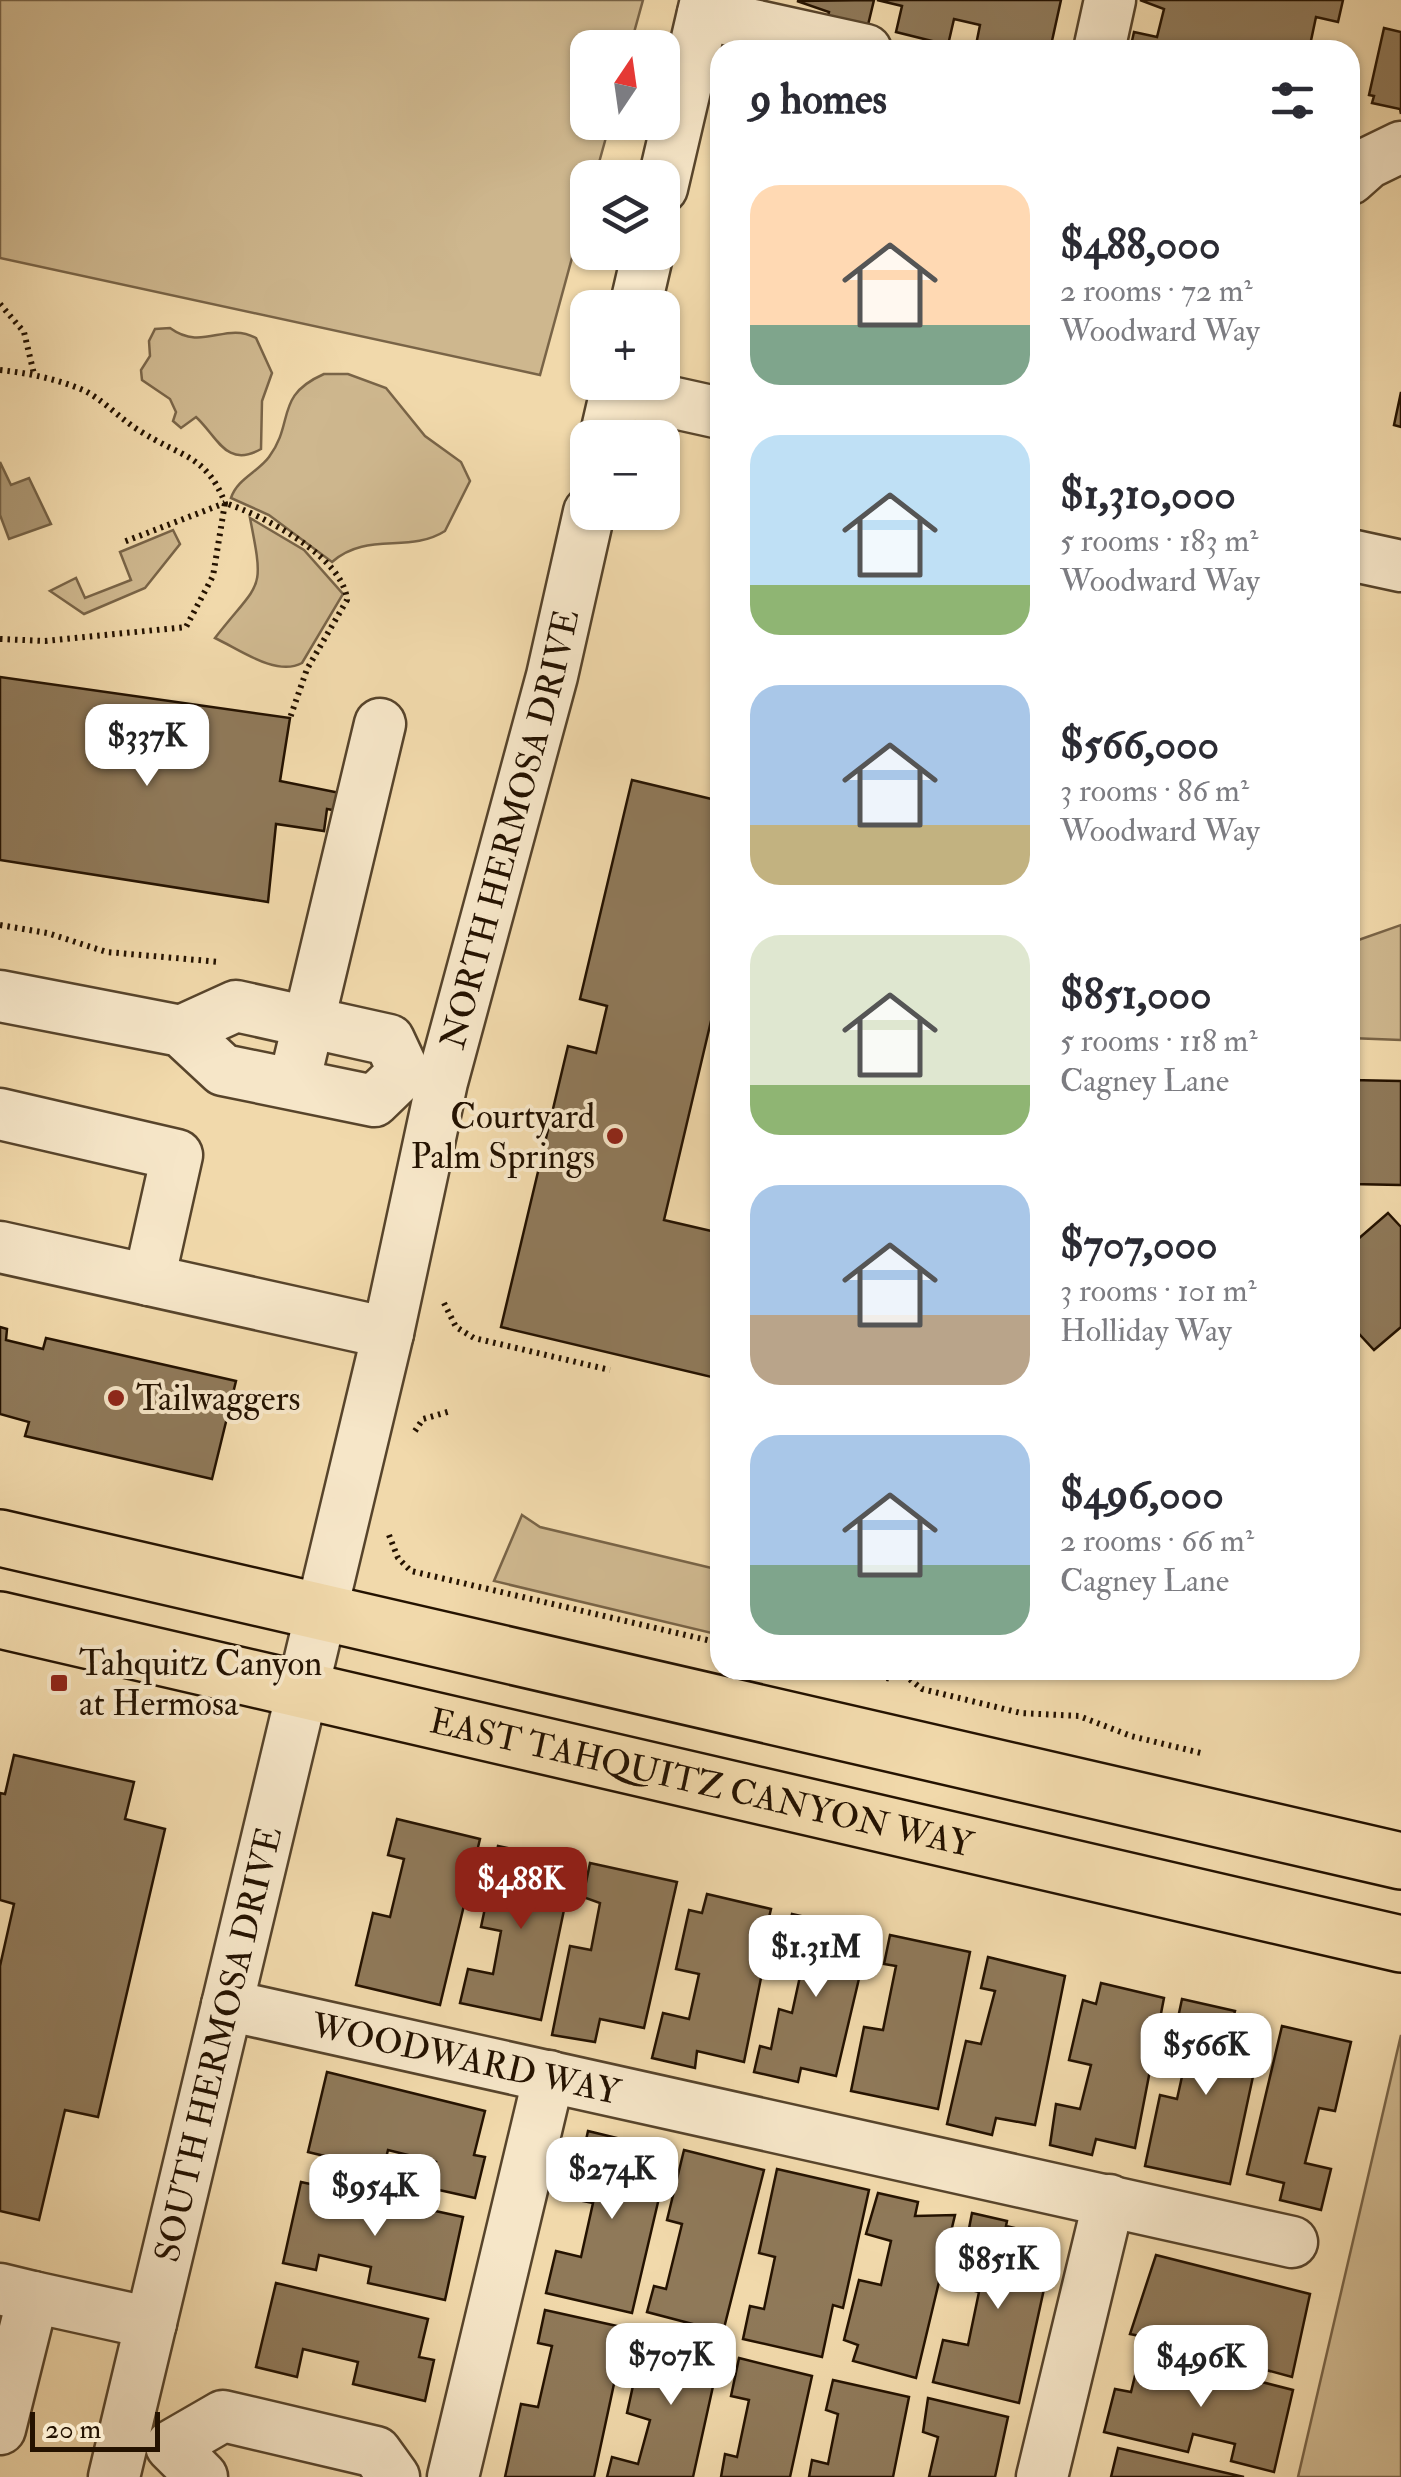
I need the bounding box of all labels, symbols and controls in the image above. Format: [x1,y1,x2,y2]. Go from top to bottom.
north arrow [570,30,680,140]
map controls [570,30,680,530]
icon: filters [1265,73,1320,128]
text: 9 homes [750,74,887,126]
button: layers [570,160,680,270]
text: $488,000 [1060,219,1220,271]
icon: home [830,225,950,345]
text: 2 rooms · 72 m² [1060,271,1253,311]
button: + [570,290,680,400]
text: Woodward Way [1060,311,1260,351]
button: − [570,420,680,530]
text: $1,310,000 [1060,469,1236,521]
icon: home [830,475,950,595]
text: 5 rooms · 183 m² [1060,521,1258,561]
text: Woodward Way [1060,561,1260,601]
street label: NORTH HERMOSA DRIVE [431,605,589,1054]
pin: $337K [77,704,217,789]
text: $337K [107,716,187,756]
text: $566,000 [1060,719,1219,771]
icon: home [830,725,950,845]
text: 3 rooms · 86 m² [1060,771,1249,811]
text: Woodward Way [1060,811,1260,851]
text: $851,000 [1060,969,1212,1021]
icon: home [830,975,950,1095]
text: 5 rooms · 118 m² [1060,1021,1257,1061]
text: Cagney Lane [1060,1061,1229,1101]
place label: Courtyard Palm Springs [411,1095,595,1179]
marker: Courtyard Palm Springs [604,1125,626,1147]
text: $707,000 [1060,1219,1218,1271]
icon: home [830,1225,950,1345]
text: 3 rooms · 101 m² [1060,1271,1257,1311]
text: Holliday Way [1060,1311,1232,1351]
place label: Tailwaggers [136,1377,300,1421]
marker: Tailwaggers [105,1387,127,1409]
text: $496,000 [1060,1469,1224,1521]
icon: home [830,1475,950,1595]
text: 2 rooms · 66 m² [1060,1521,1254,1561]
text: Cagney Lane [1060,1561,1229,1601]
place label: Tahquitz Canyon at Hermosa [79,1642,322,1726]
marker: Tahquitz Canyon at Hermosa [48,1672,70,1694]
street label: EAST TAHQUITZ CANYON WAY [425,1699,978,1868]
street label: SOUTH HERMOSA DRIVE [145,1822,292,2267]
pin: $488K [451,1847,591,1932]
text: $488K [477,1859,565,1899]
pin: $1.31M [735,1915,897,2000]
text: $1.31M [771,1927,861,1967]
street label: WOODWARD WAY [306,2003,625,2115]
pin: $566K [1136,2013,1276,2098]
text: $566K [1163,2025,1249,2065]
pin: $274K [542,2137,682,2222]
text: $274K [568,2149,656,2189]
pin: $954K [305,2154,445,2239]
text: $954K [331,2166,419,2206]
pin: $851K [928,2227,1068,2312]
text: $851K [958,2239,1038,2279]
pin: $707K [601,2323,741,2408]
pin: $496K [1131,2325,1271,2410]
text: $707K [628,2335,714,2375]
text: $496K [1156,2337,1246,2377]
scale bar [30,2407,160,2452]
text: 20 m [45,2412,101,2447]

